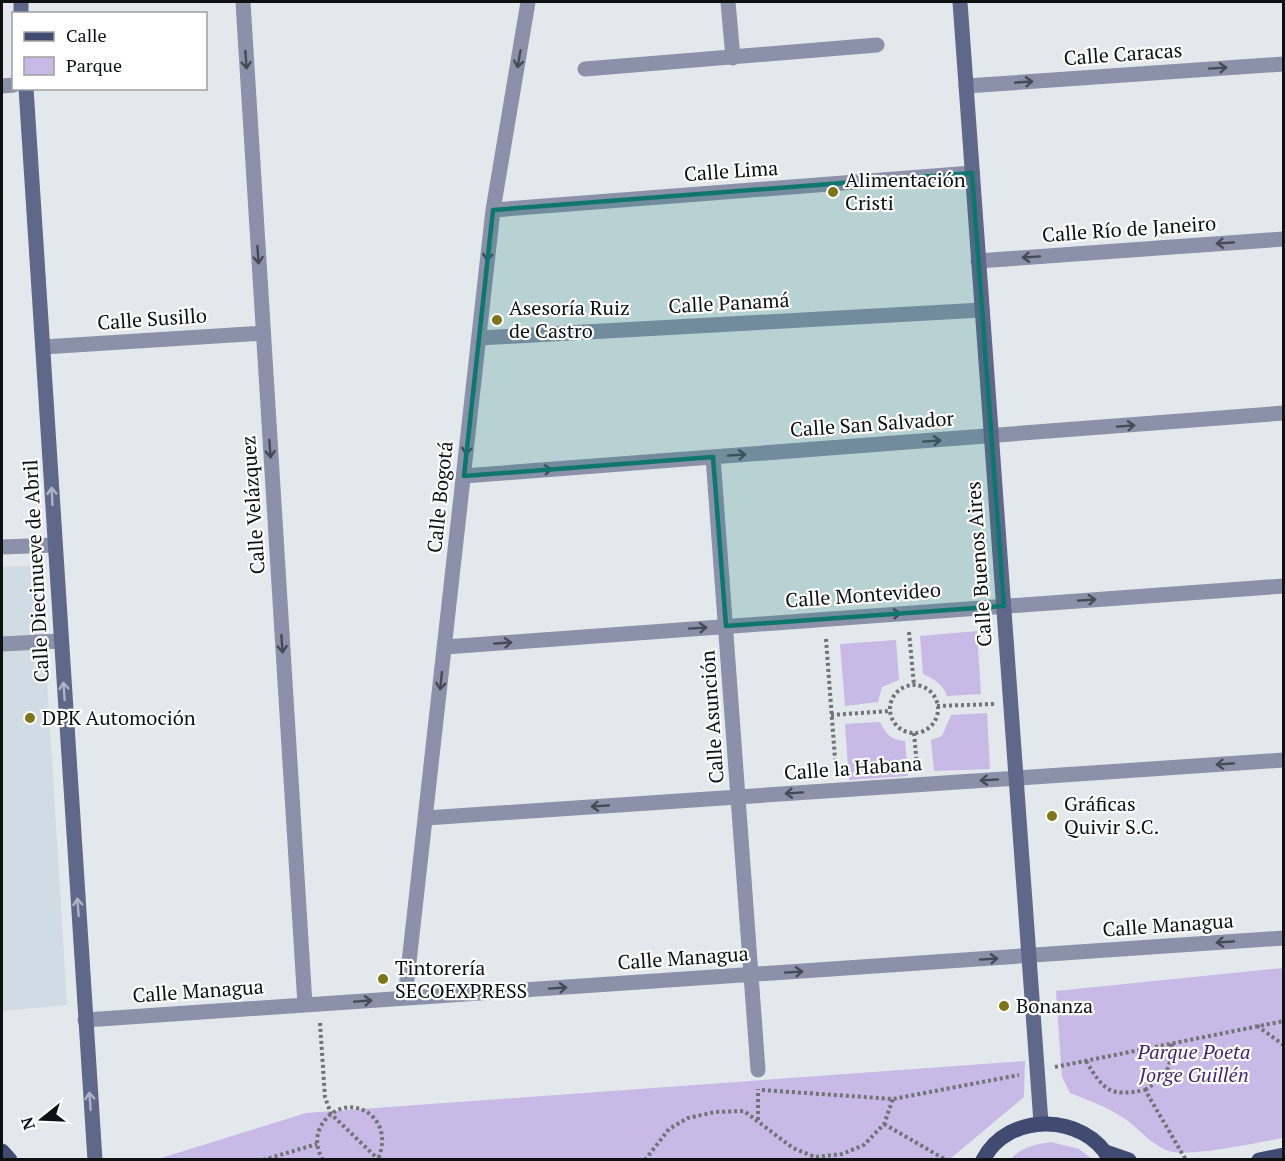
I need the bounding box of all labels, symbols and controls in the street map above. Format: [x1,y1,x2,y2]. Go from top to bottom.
legend [12,12,207,90]
text: Calle [66,23,107,47]
street label: Calle Caracas [1063,36,1183,71]
one-way arrow [241,49,252,69]
one-way arrow [513,49,524,69]
text: Parque [66,53,122,77]
one-way arrow [1208,63,1228,74]
one-way arrow [1013,76,1033,87]
street label: Calle Lima [683,154,779,187]
place label: Alimentación Cristi [845,166,966,216]
marker: Alimentación Cristi [826,185,840,199]
street label: Calle Río de Janeiro [1041,209,1217,248]
one-way arrow [1216,238,1236,249]
one-way arrow [483,241,494,261]
one-way arrow [253,244,264,264]
one-way arrow [1021,252,1041,263]
street label: Calle Panamá [668,286,790,319]
place label: Asesoría Ruiz de Castro [509,294,630,344]
street label: Calle Susillo [96,301,208,336]
marker: Asesoría Ruiz de Castro [490,313,504,327]
street label: Calle San Salvador [789,404,955,443]
one-way arrow [1116,420,1136,431]
street label: Calle Velázquez [234,435,271,575]
one-way arrow [461,435,472,455]
one-way arrow [921,435,941,446]
one-way arrow [265,439,276,459]
street label: Calle Bogotá [420,440,459,554]
one-way arrow [727,449,747,460]
street label: Calle Diecinueve de Abril [16,459,55,683]
one-way arrow [533,464,552,475]
street label: Calle Buenos Aires [959,480,998,648]
one-way arrow [46,487,57,507]
street label: Calle Montevideo [784,576,942,613]
one-way arrow [1076,594,1096,605]
one-way arrow [882,608,901,619]
one-way arrow [687,623,707,634]
one-way arrow [277,633,288,653]
one-way arrow [493,637,513,648]
street label: Calle Asunción [693,649,730,785]
one-way arrow [435,671,446,691]
one-way arrow [58,682,69,702]
place label: DPK Automoción [42,704,196,731]
marker: DPK Automoción [23,711,37,725]
street label: Calle la Habana [783,749,923,786]
one-way arrow [1216,759,1236,770]
one-way arrow [979,775,999,786]
one-way arrow [785,788,805,799]
place label: Gráficas Quivir S.C. [1064,790,1159,840]
one-way arrow [590,801,610,812]
marker: Gráficas Quivir S.C. [1045,809,1059,823]
one-way arrow [72,897,83,917]
street label: Calle Managua [1101,906,1234,943]
one-way arrow [1216,937,1236,948]
street label: Calle Managua [616,939,749,976]
one-way arrow [978,953,998,964]
place label: Tintorería SECOEXPRESS [395,954,527,1004]
one-way arrow [784,966,804,977]
street label: Calle Managua [131,972,264,1009]
marker: Tintorería SECOEXPRESS [376,972,390,986]
one-way arrow [547,982,567,993]
place label: Bonanza [1016,992,1093,1019]
one-way arrow [353,995,373,1006]
marker: Bonanza [997,999,1011,1013]
park label: Parque Poeta Jorge Guillén [1136,1038,1251,1088]
north arrow [12,1089,72,1149]
one-way arrow [84,1092,95,1112]
text: N [15,1114,40,1133]

